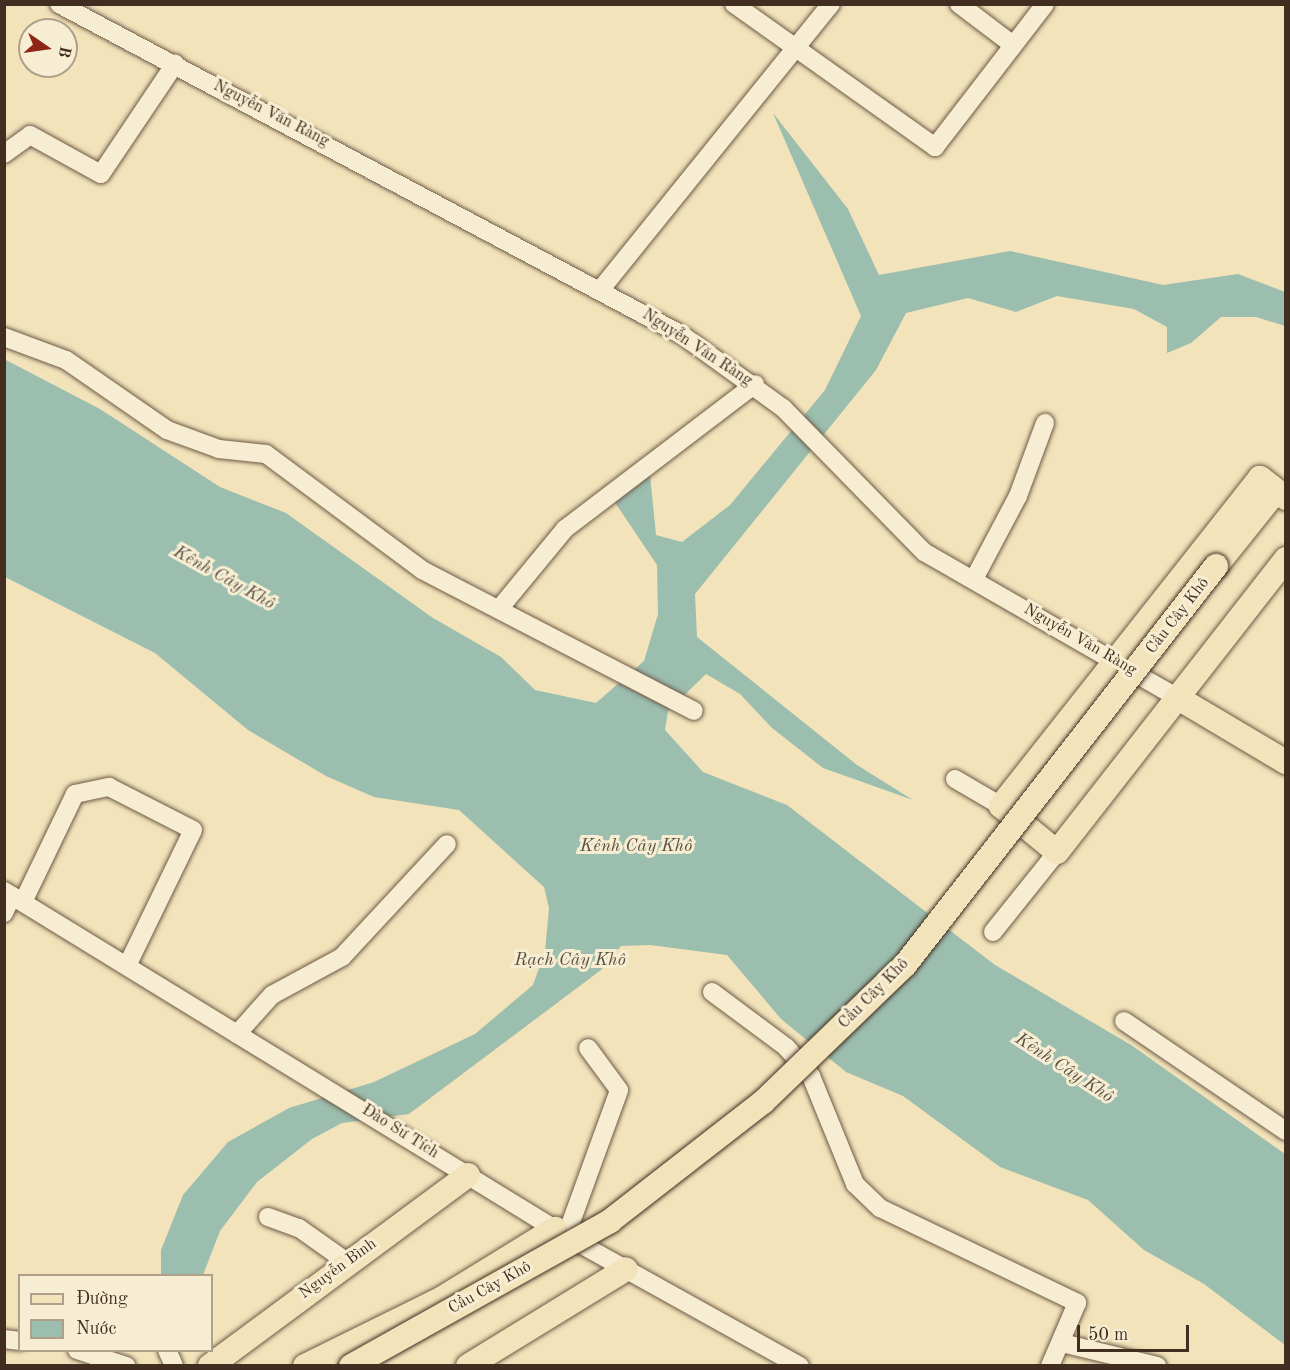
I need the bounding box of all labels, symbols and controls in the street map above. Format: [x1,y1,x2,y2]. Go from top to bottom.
north arrow [18,18,78,78]
text: B [55,44,73,59]
street label: Nguyễn Văn Ràng [210,77,332,151]
street label: Nguyễn Văn Ràng [638,305,756,391]
water label: Kênh Cây Khô [170,541,278,615]
street label: Cầu Cây Khô [1142,574,1214,658]
street label: Nguyễn Văn Ràng [1020,600,1140,680]
water label: Kênh Cây Khô [580,835,692,857]
water label: Rạch Cây Khô [514,949,626,971]
street label: Cầu Cây Khô [835,955,913,1033]
water label: Kênh Cây Khô [1011,1028,1117,1108]
street label: Đào Sư Tích [358,1101,442,1163]
street label: Nguyễn Bình [296,1235,380,1303]
street label: Cầu Cây Khô [445,1257,535,1319]
legend [18,1274,213,1352]
text: Đường [76,1290,128,1308]
scale bar [1080,1313,1192,1351]
text: Nước [76,1320,116,1338]
text: 50 m [1088,1326,1128,1344]

